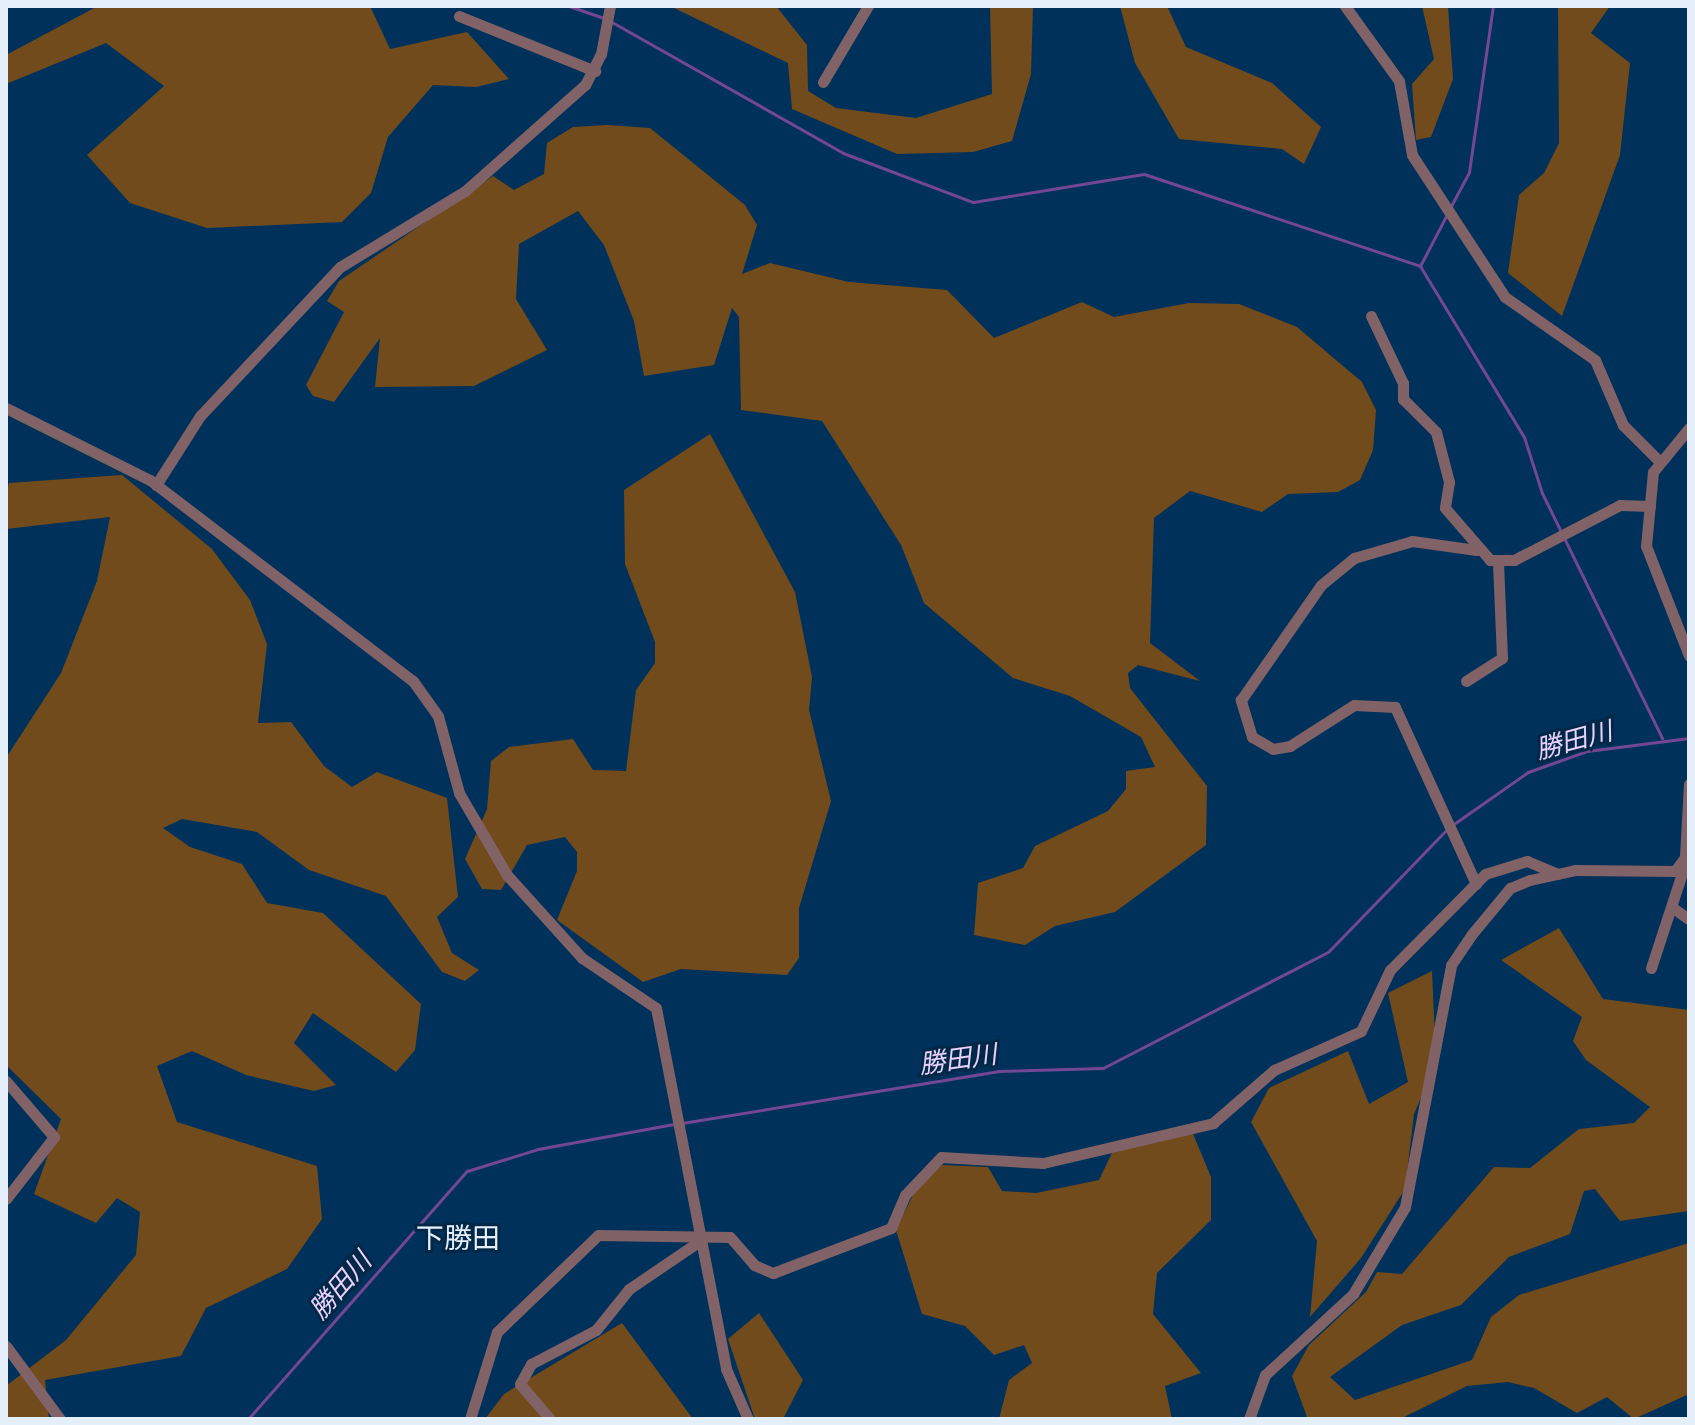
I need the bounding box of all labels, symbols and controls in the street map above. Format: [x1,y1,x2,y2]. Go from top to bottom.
water label: 勝田川 [1532,716,1616,766]
water label: 勝田川 [917,1039,999,1081]
district label: 下勝田 [416,1221,500,1255]
water label: 勝田川 [304,1246,378,1326]

